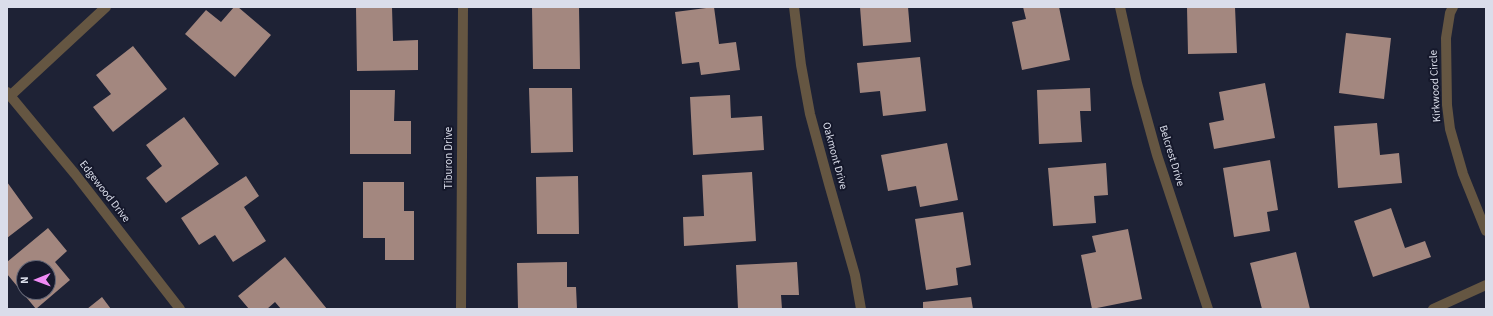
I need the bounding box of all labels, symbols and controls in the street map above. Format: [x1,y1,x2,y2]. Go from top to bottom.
street label: Kirkwood Circle [1428,50,1444,122]
street label: Oakmont Drive [819,121,849,191]
street label: Belcrest Drive [1155,124,1187,188]
street label: Tiburon Drive [443,127,457,189]
street label: Edgewood Drive [76,159,132,225]
north arrow [16,260,56,300]
text: N [17,276,32,284]

